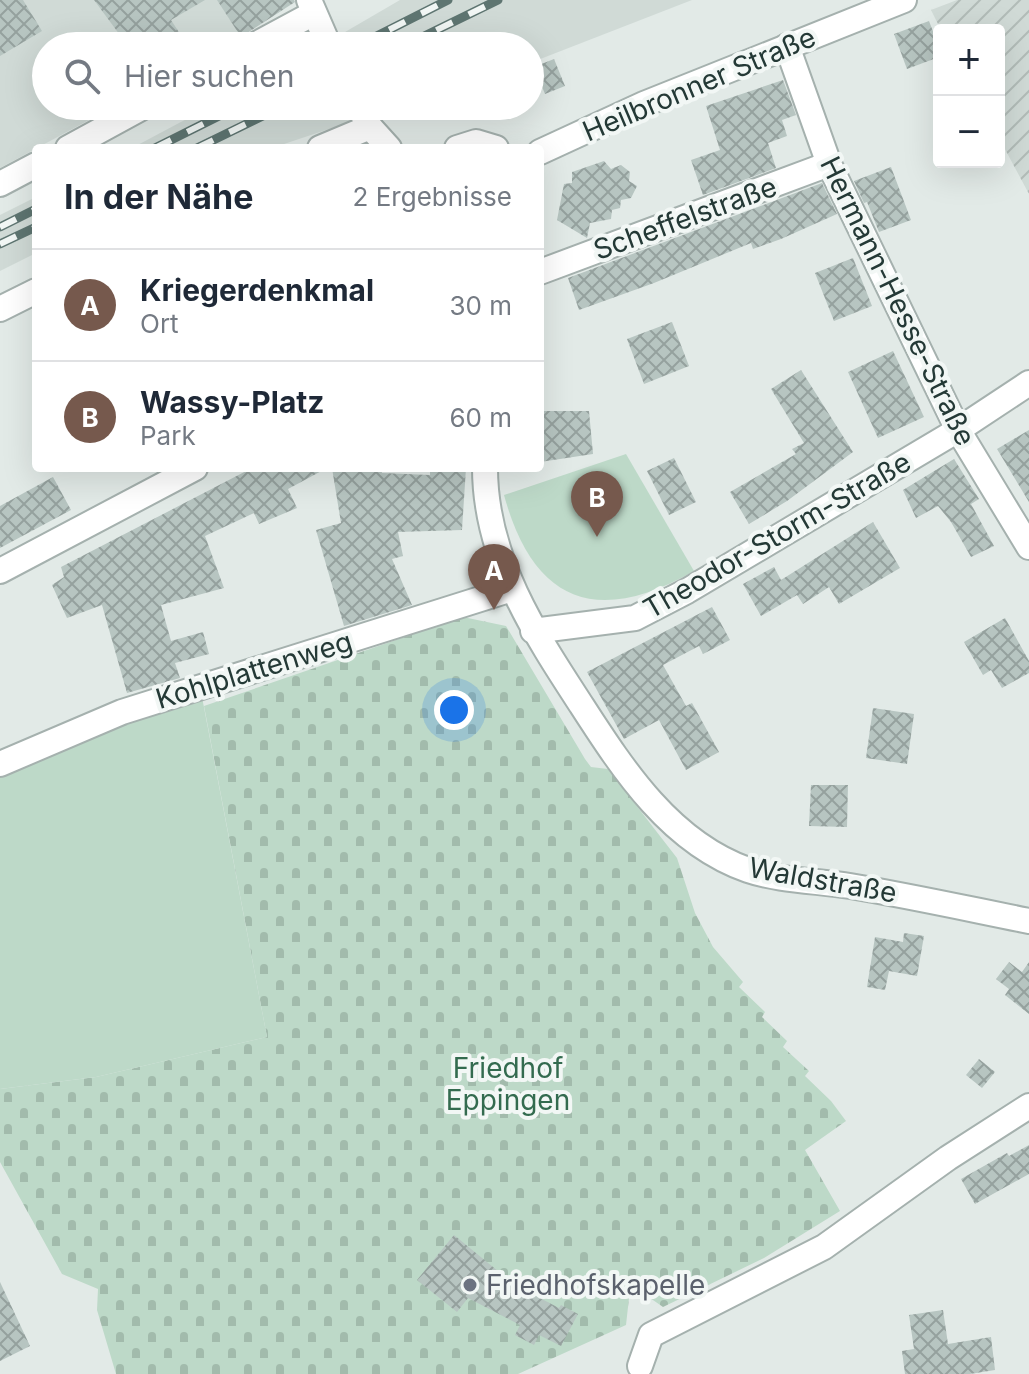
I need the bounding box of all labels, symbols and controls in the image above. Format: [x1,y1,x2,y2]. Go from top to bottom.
street label: Heilbronner Straße [578,20,820,148]
map controls [933,24,1005,168]
button: + [933,24,1005,96]
search box [32,32,544,120]
icon: search [60,54,104,98]
text: Hier suchen [124,58,294,94]
button: − [933,96,1005,168]
street label: Hermann-Hesse-Straße [813,151,983,451]
street label: Scheffelstraße [589,169,781,267]
text: In der Nähe [64,176,253,217]
text: 2 Ergebnisse [353,181,512,212]
text: Kriegerdenkmal [140,272,374,308]
text: A [80,290,100,321]
text: 30 m [449,290,512,321]
text: Ort [140,308,179,339]
text: Wassy-Platz [140,384,324,420]
text: B [81,402,99,433]
text: 60 m [449,402,512,433]
text: Park [140,420,196,451]
street label: Theodor-Storm-Straße [637,445,917,625]
pin: B [571,471,623,537]
pin: A [468,544,520,610]
street label: Kohlplattenweg [152,624,356,716]
your location [434,690,474,730]
street label: Waldstraße [746,850,900,910]
park label: Friedhof Eppingen [446,1051,570,1117]
place label: Friedhofskapelle [486,1268,705,1302]
marker: Friedhofskapelle [461,1276,479,1294]

